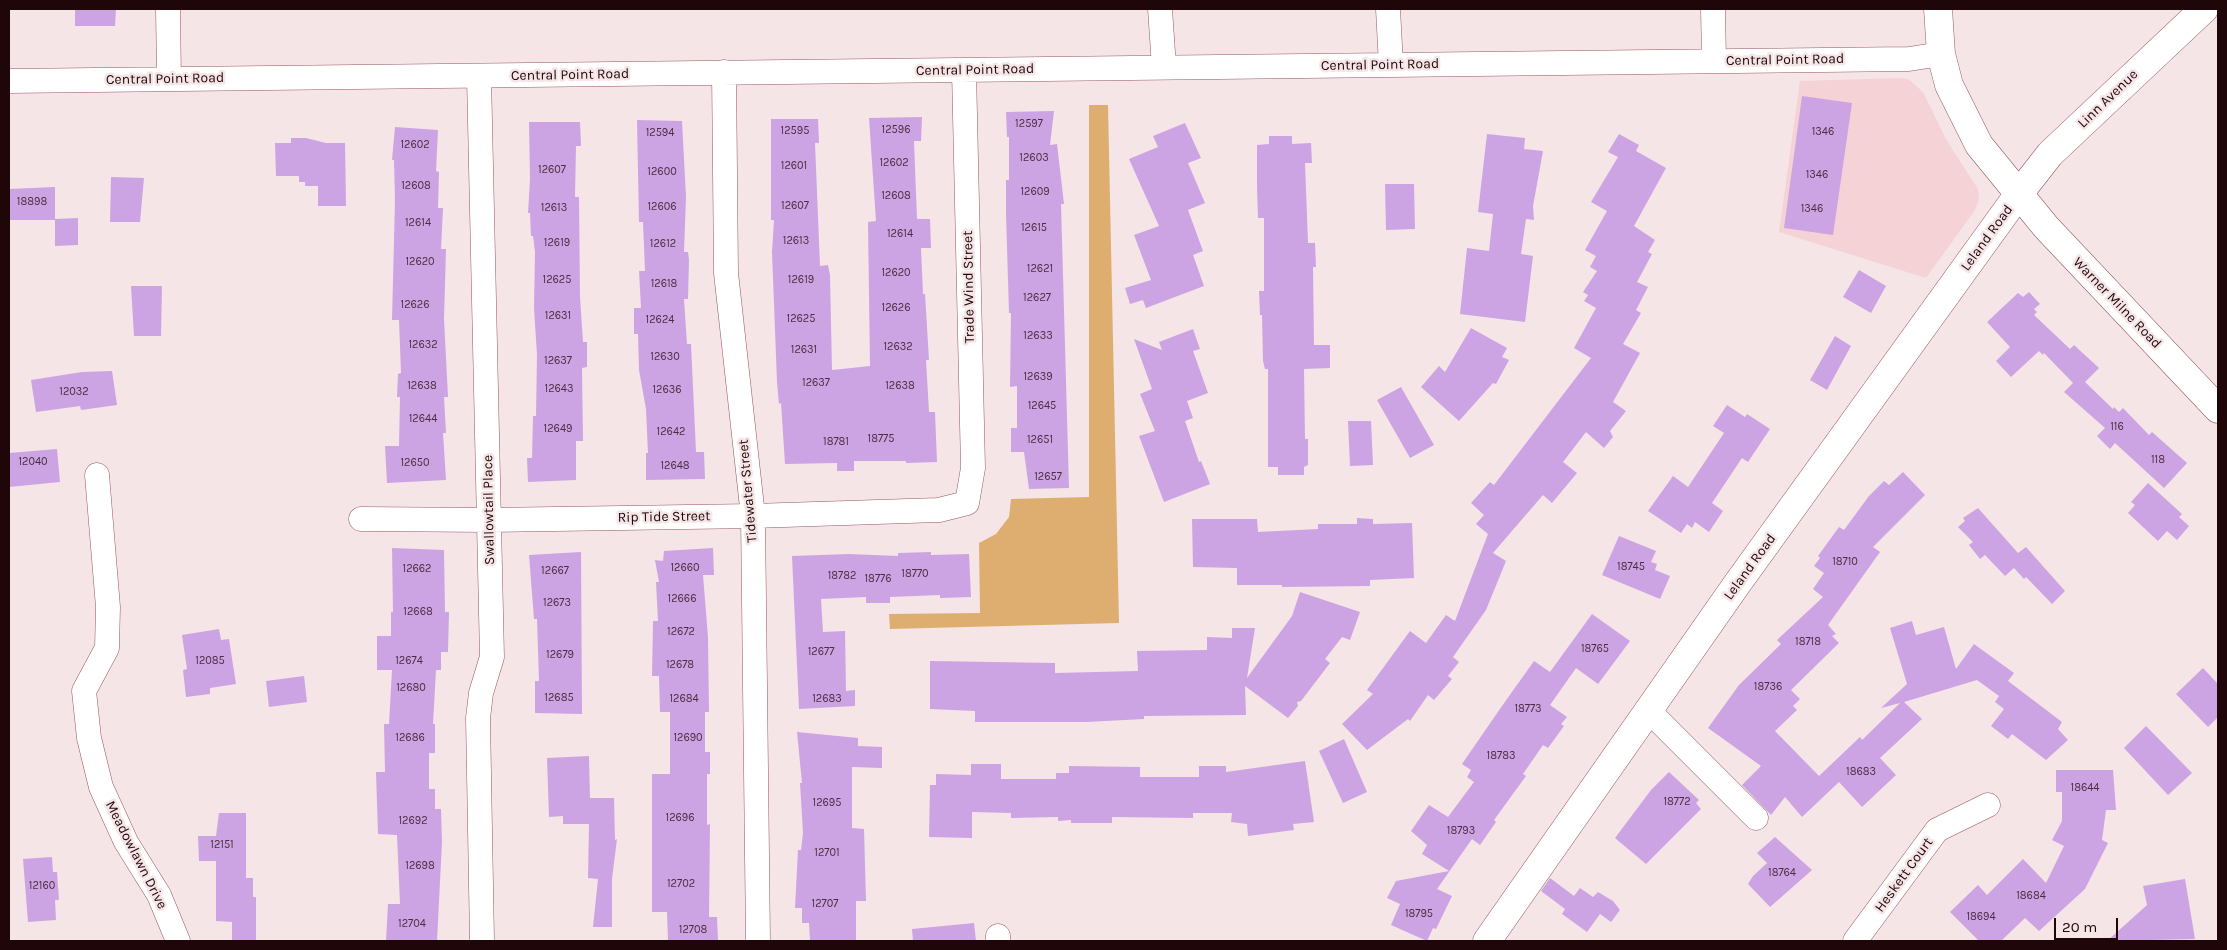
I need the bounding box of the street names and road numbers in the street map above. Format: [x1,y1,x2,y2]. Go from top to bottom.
street label: Central Point Road [1726,51,1844,69]
street label: Central Point Road [1321,56,1439,74]
street label: Central Point Road [916,61,1034,79]
street label: Central Point Road [511,66,629,84]
street label: Linn Avenue [2074,66,2142,132]
street label: Central Point Road [106,70,224,88]
street label: Leland Road [1957,202,2017,274]
street label: Trade Wind Street [960,230,978,344]
street label: Warner Milne Road [2069,254,2165,352]
street label: Tidewater Street [735,439,761,543]
street label: Swallowtail Place [480,455,498,565]
street label: Rip Tide Street [618,508,710,526]
street label: Leland Road [1720,531,1780,603]
street label: Meadowlawn Drive [101,798,171,912]
street label: Heskett Court [1871,835,1937,915]

